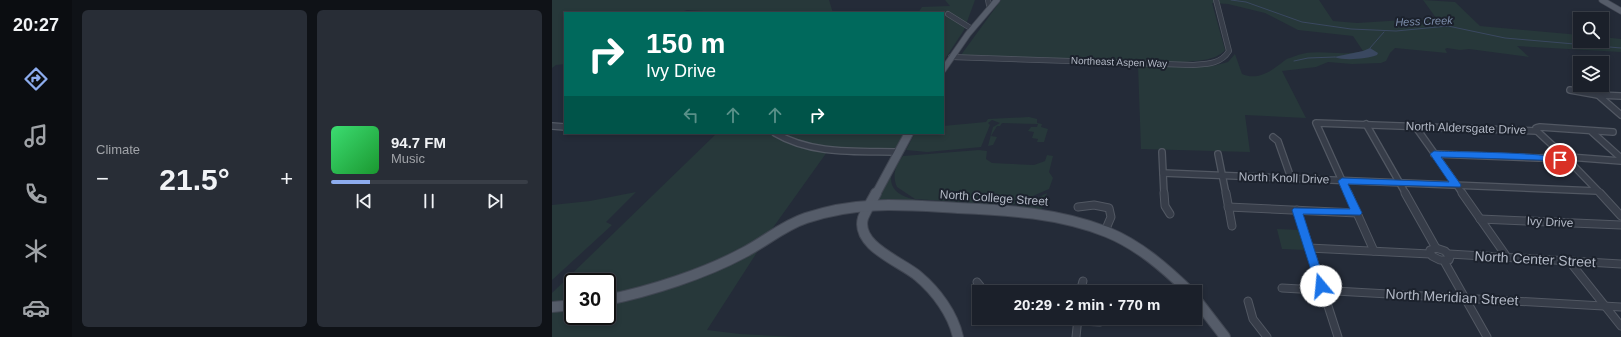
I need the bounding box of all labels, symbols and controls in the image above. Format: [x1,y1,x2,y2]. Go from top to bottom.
map controls [1573,12,1609,92]
button: search [1573,12,1609,48]
water label: Hess Creek [1395,14,1453,28]
text: 20:27 [13,15,59,35]
icon: right [580,28,632,80]
text: 150 m [646,28,725,59]
street label: Northeast Aspen Way [1071,55,1167,69]
button: layers [1573,56,1609,92]
text: Ivy Drive [646,61,716,81]
icon: directions [22,65,50,93]
icon: left [680,104,702,126]
icon: ahead [722,104,744,126]
icon: ahead [764,104,786,126]
icon: right [806,104,828,126]
street label: North Aldersgate Drive [1405,119,1527,137]
icon: music [22,122,50,150]
text: 94.7 FM [391,134,446,151]
text: Climate [96,142,140,157]
pin [1543,143,1577,177]
icon: arrive [1549,149,1571,171]
text: Music [391,151,425,166]
text: 21.5° [159,163,230,196]
text: − [96,166,109,191]
text: + [280,166,293,191]
street label: North Knoll Drive [1238,169,1330,187]
icon: phone [22,180,50,208]
street label: North College Street [939,187,1049,209]
icon: previous [353,190,375,212]
icon: pause [418,190,440,212]
icon: next [484,190,506,212]
street label: Ivy Drive [1526,214,1574,230]
icon: climate [22,237,50,265]
street label: North Center Street [1474,248,1596,270]
position arrow [1300,265,1342,307]
speed limit sign: 30 [564,273,616,325]
street label: North Meridian Street [1385,286,1519,308]
icon: car [22,294,50,322]
text: 20:29 · 2 min · 770 m [1014,296,1160,313]

